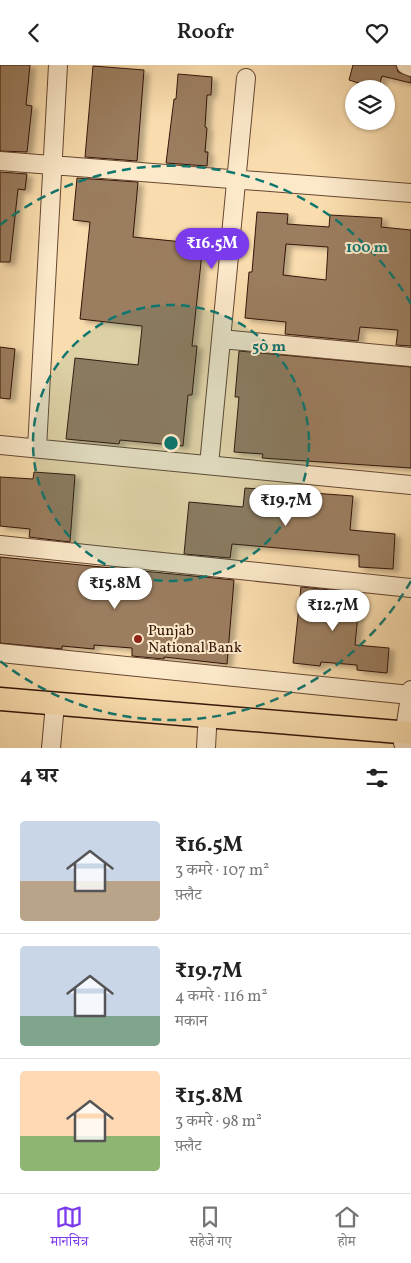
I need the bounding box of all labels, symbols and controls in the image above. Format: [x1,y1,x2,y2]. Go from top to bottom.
text: Roofr [177,17,234,48]
icon: back [20,19,48,47]
icon: heart [363,19,391,47]
map controls [345,80,395,130]
button: layers [345,80,395,130]
pin: ₹16.5M [171,227,253,270]
text: ₹16.5M [186,233,238,255]
text: 100 m [346,238,389,259]
text: 50 m [252,337,286,358]
centre of rings [162,434,180,452]
pin: ₹19.7M [245,485,327,527]
text: ₹19.7M [260,490,312,512]
pin: ₹15.8M [74,567,156,610]
text: ₹15.8M [89,573,141,595]
pin: ₹12.7M [292,589,374,632]
text: ₹12.7M [308,595,358,617]
place label: Punjab National Bank [148,621,242,659]
marker: Punjab National Bank [132,633,144,645]
text: 4 घर [20,762,58,791]
icon: filters [363,764,391,792]
text: ₹16.5M [175,831,243,860]
icon: home [60,841,120,901]
text: 3 कमरे · 107 m² [175,860,269,882]
text: फ़्लैट [175,885,202,907]
text: ₹19.7M [175,957,242,986]
icon: home [60,966,120,1026]
text: 4 कमरे · 116 m² [175,986,267,1008]
text: मकान [175,1011,207,1033]
text: ₹15.8M [175,1082,243,1111]
icon: home [60,1091,120,1151]
text: 3 कमरे · 98 m² [175,1111,262,1133]
text: फ़्लैट [175,1136,202,1158]
tab: मानचित्र [50,1203,88,1255]
tab: सहेजे गए [189,1203,232,1255]
tab: होम [333,1203,361,1255]

